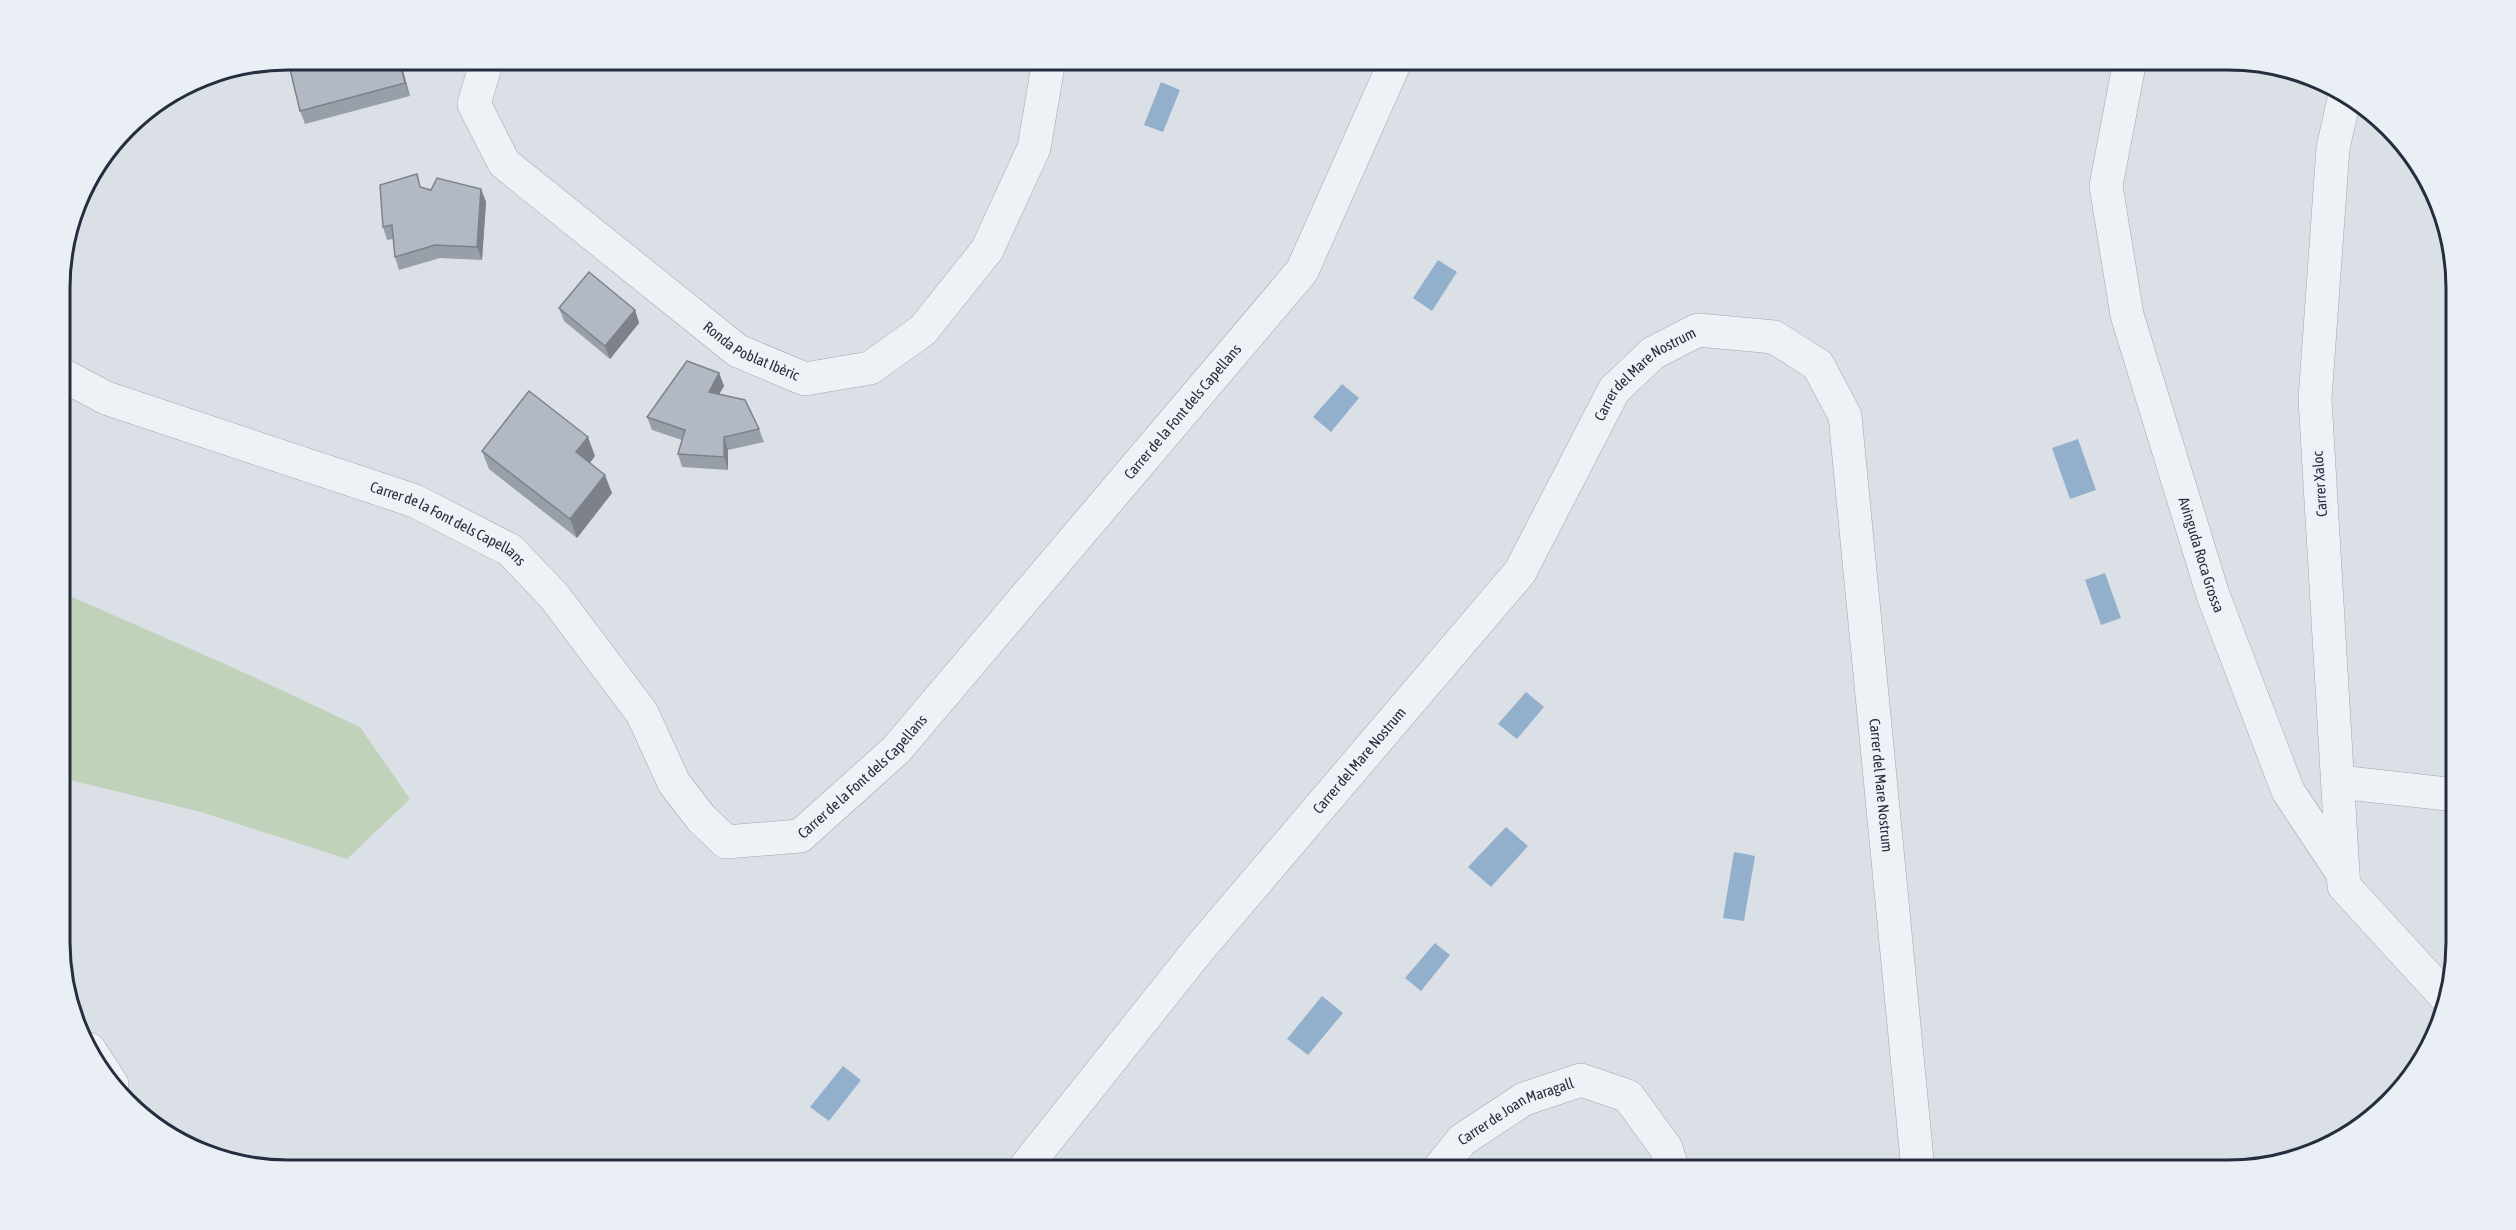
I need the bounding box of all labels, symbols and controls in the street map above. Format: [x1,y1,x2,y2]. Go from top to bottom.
street label: Ronda Poblat Ibèric [700,318,803,384]
street label: Carrer del Mare Nostrum [1591,324,1698,424]
street label: Carrer de la Font dels Capellans [1120,340,1244,483]
street label: Carrer Xaloc [2309,450,2330,518]
street label: Carrer de la Font dels Capellans [368,478,529,569]
street label: Avinguda Roca Grossa [2175,495,2228,615]
street label: Carrer del Mare Nostrum [1309,704,1409,817]
street label: Carrer de la Font dels Capellans [794,711,930,842]
street label: Carrer del Mare Nostrum [1866,718,1896,853]
street label: Carrer de Joan Maragall [1454,1074,1576,1148]

